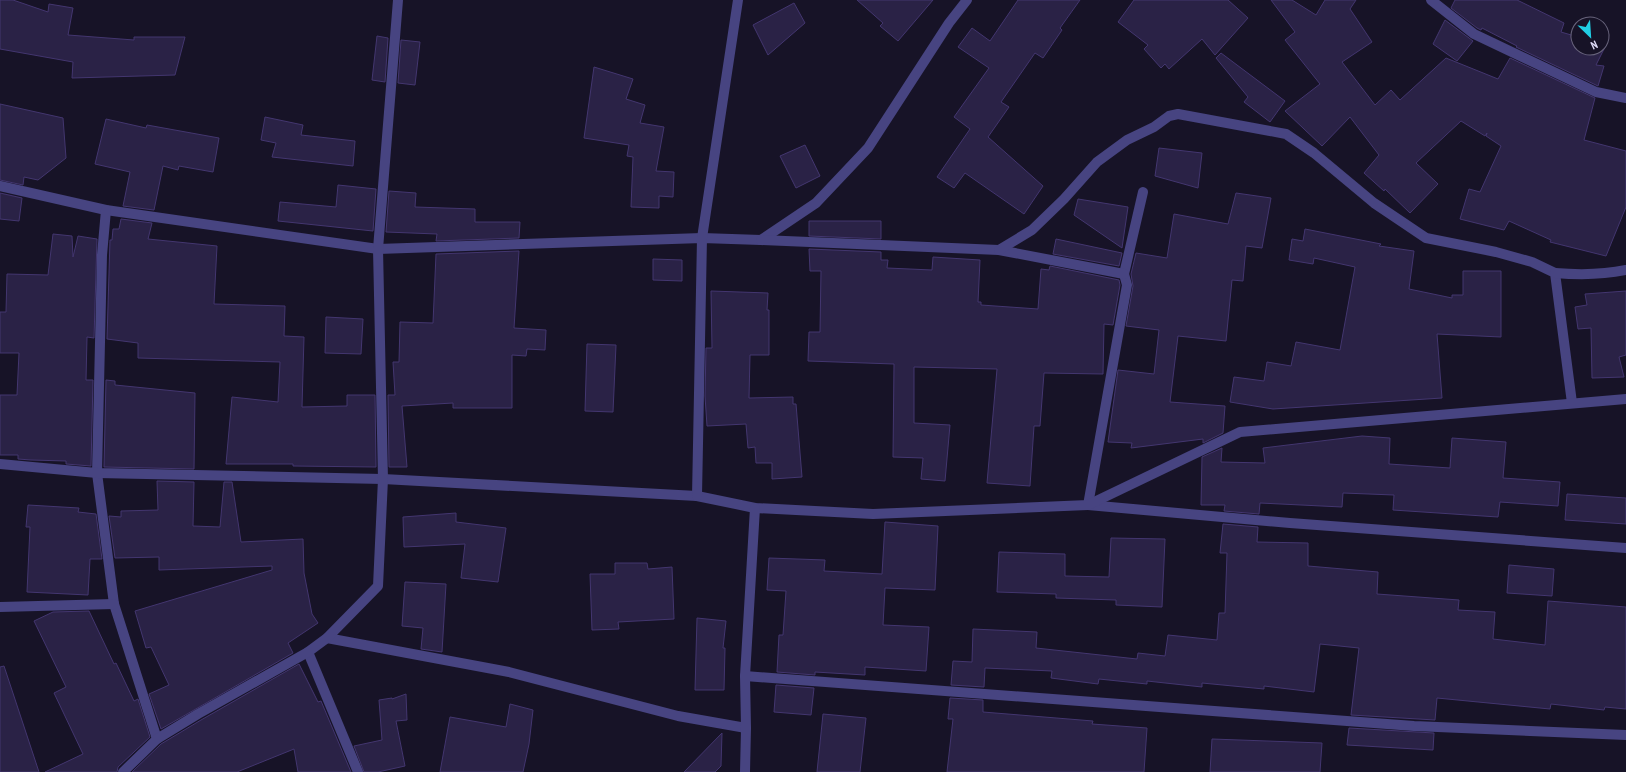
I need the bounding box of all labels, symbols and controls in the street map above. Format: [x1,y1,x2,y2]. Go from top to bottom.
north arrow [1570,16,1610,56]
text: N [1589,37,1600,53]

